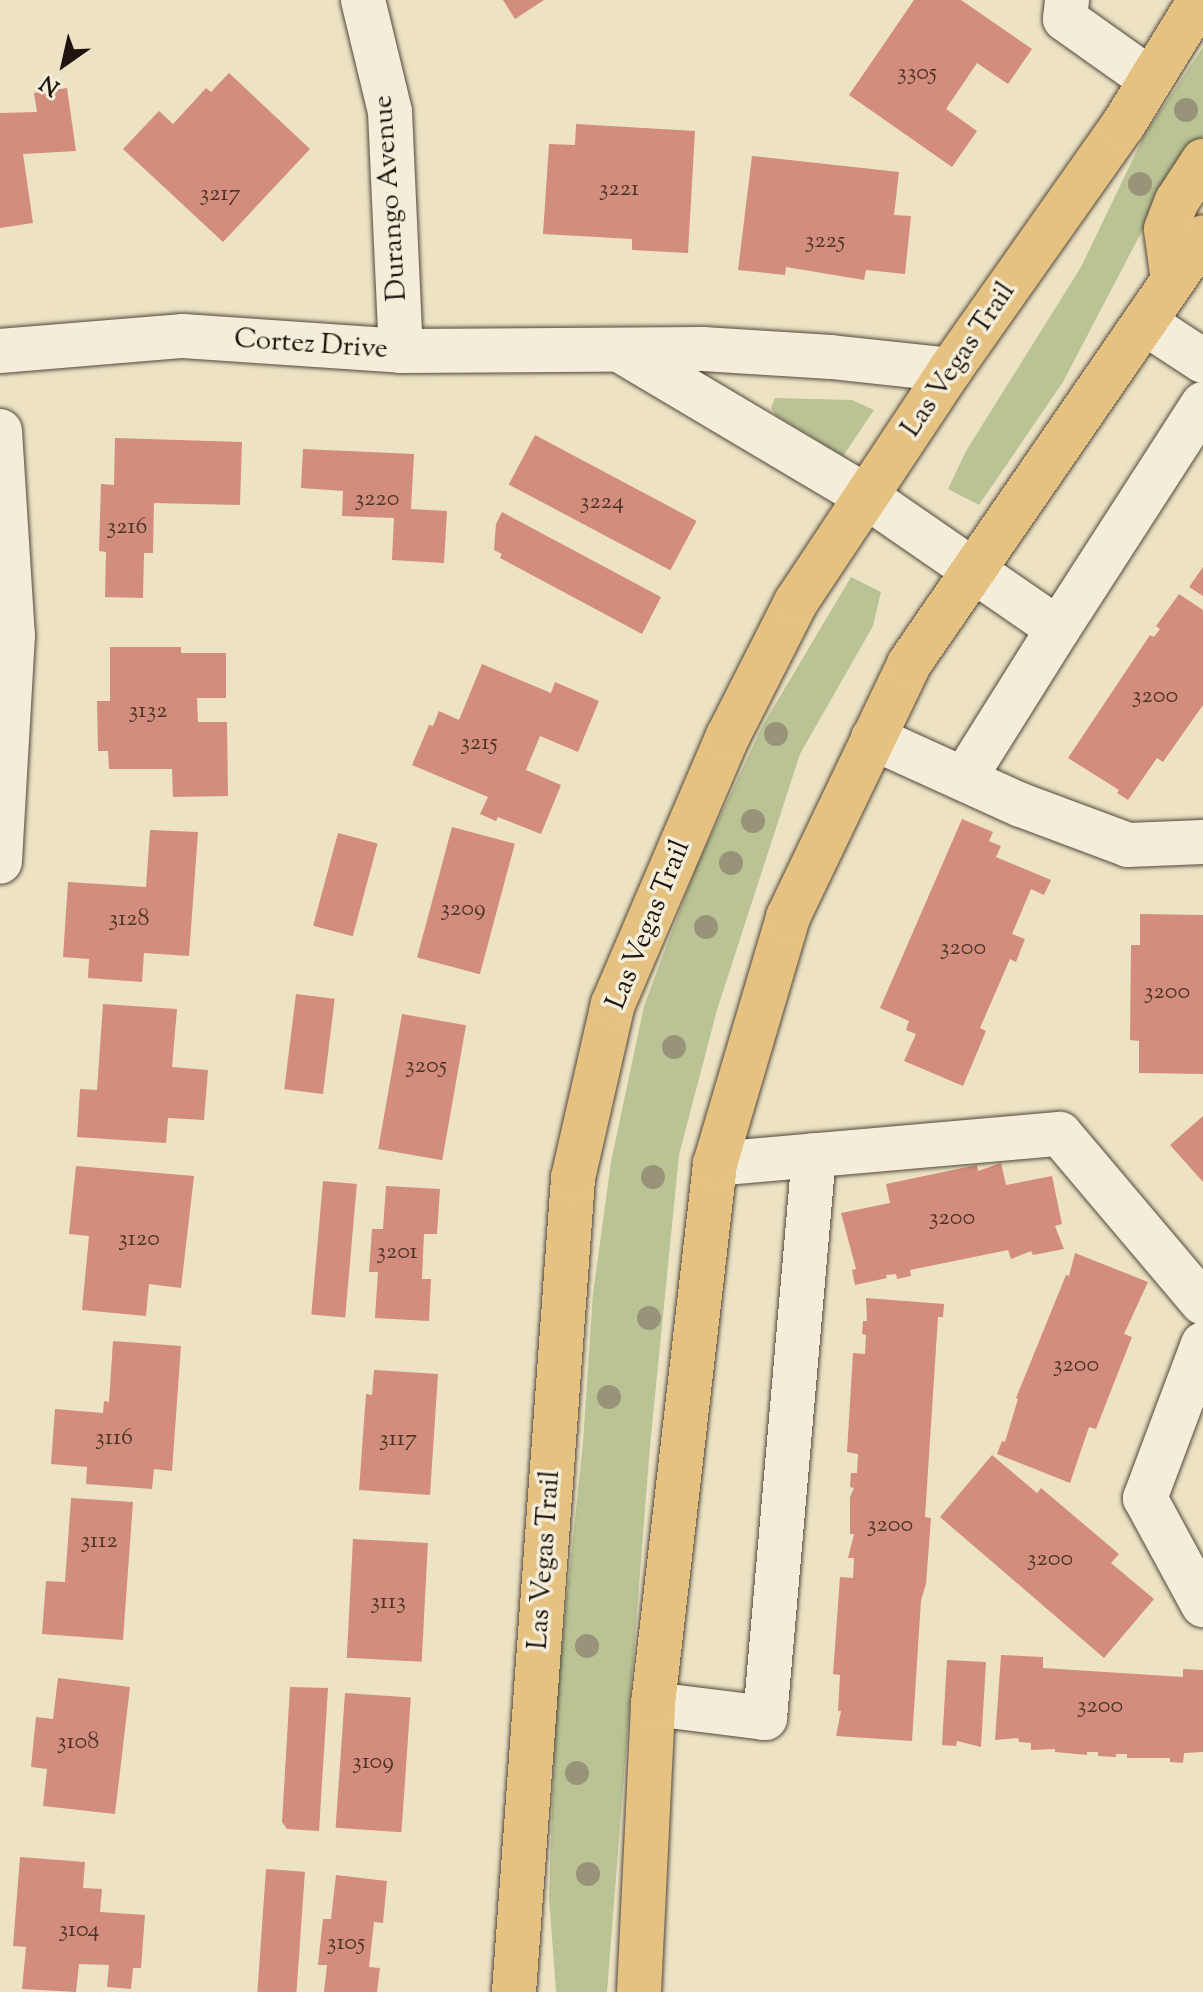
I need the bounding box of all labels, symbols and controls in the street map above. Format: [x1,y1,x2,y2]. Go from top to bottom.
north arrow [24,24,104,104]
house number: 3305 [897,60,937,88]
text: N [34,66,67,102]
street label: Durango Avenue [367,94,415,302]
house number: 3221 [599,176,639,204]
house number: 3217 [199,181,241,209]
house number: 3225 [805,228,845,256]
street label: Las Vegas Trail [895,276,1023,444]
street label: Cortez Drive [233,323,389,367]
house number: 3220 [355,486,399,514]
house number: 3224 [580,489,624,517]
house number: 3216 [106,514,148,542]
house number: 3200 [1132,683,1178,711]
house number: 3132 [129,698,167,726]
house number: 3215 [460,730,498,758]
street label: Las Vegas Trail [600,835,698,1015]
house number: 3209 [440,896,486,924]
house number: 3128 [108,906,150,934]
house number: 3200 [940,935,986,963]
house number: 3200 [1144,979,1190,1007]
house number: 3205 [405,1053,447,1081]
house number: 3200 [929,1205,975,1233]
house number: 3120 [118,1226,160,1254]
house number: 3201 [376,1239,418,1267]
house number: 3200 [1053,1352,1099,1380]
house number: 3116 [95,1425,133,1453]
house number: 3117 [379,1426,417,1454]
street label: Las Vegas Trail [522,1469,568,1651]
house number: 3200 [867,1512,913,1540]
house number: 3112 [80,1528,118,1556]
house number: 3200 [1027,1546,1073,1574]
house number: 3113 [370,1589,406,1617]
house number: 3200 [1077,1693,1123,1721]
house number: 3108 [57,1729,99,1757]
house number: 3109 [352,1749,394,1777]
house number: 3104 [58,1917,100,1945]
house number: 3105 [327,1930,365,1958]

